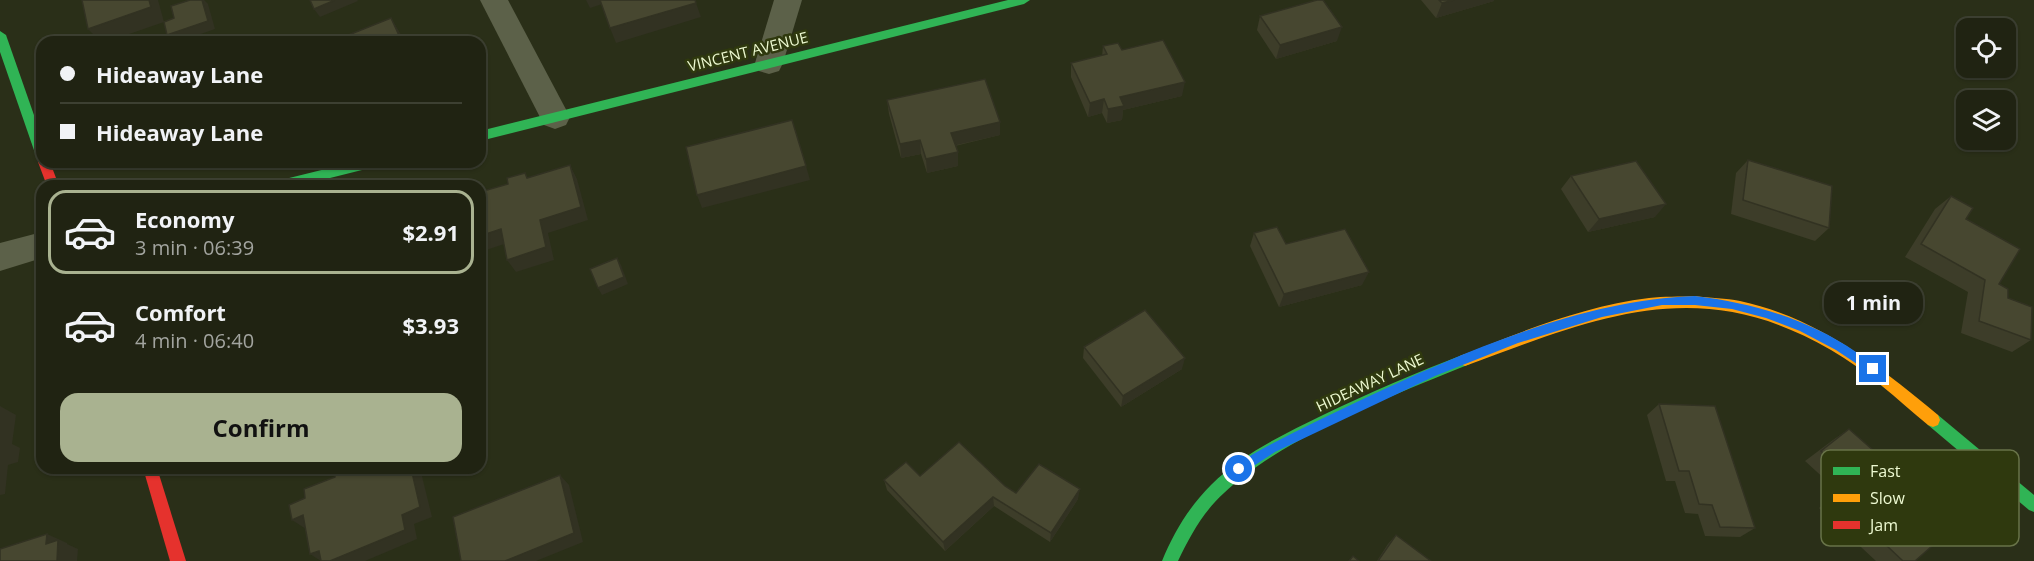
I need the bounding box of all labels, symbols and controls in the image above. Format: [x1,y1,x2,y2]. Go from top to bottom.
map controls [1956,18,2016,150]
button: locate [1956,18,2016,78]
street label: VINCENT AVENUE [686,26,810,76]
text: Hideaway Lane [96,59,263,89]
button: layers [1956,90,2016,150]
text: Hideaway Lane [96,117,263,147]
text: Economy [135,204,234,234]
icon: car [63,205,117,259]
text: $2.91 [402,217,459,247]
text: 3 min · 06:39 [135,234,254,261]
callout: 1 min [1824,282,1922,324]
text: 1 min [1846,289,1901,316]
text: Comfort [135,297,226,327]
icon: car [63,298,117,352]
text: $3.93 [402,310,459,340]
text: 4 min · 06:40 [135,327,254,354]
street label: HIDEAWAY LANE [1313,348,1427,416]
route end [1859,355,1886,382]
button: Confirm [60,393,462,462]
legend [1821,450,2019,546]
route start [1225,455,1252,482]
text: Fast [1870,460,1901,482]
text: Slow [1870,487,1905,509]
text: Jam [1868,514,1898,536]

